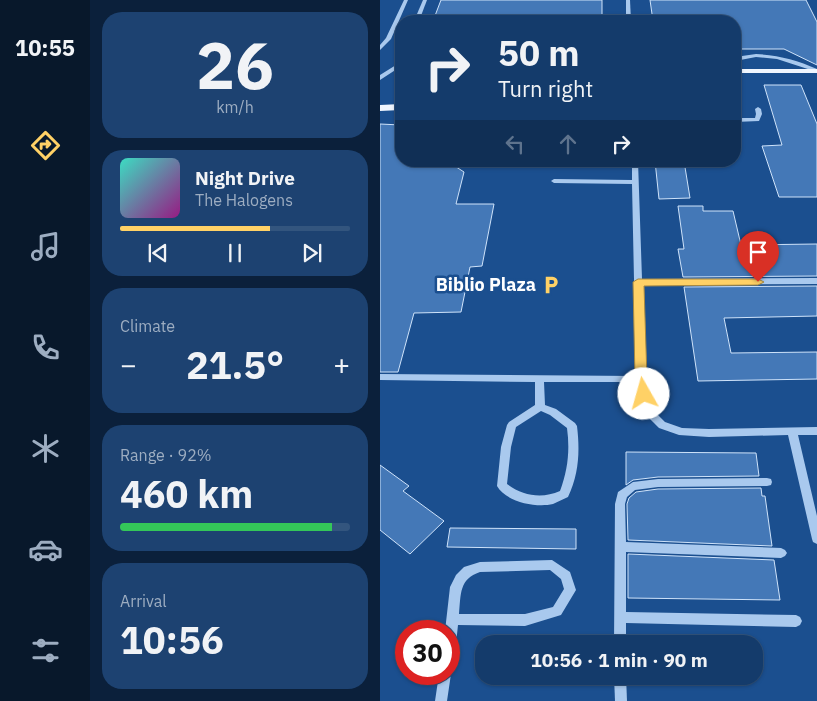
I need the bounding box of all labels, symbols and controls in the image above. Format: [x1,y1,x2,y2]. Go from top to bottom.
text: 26 [196,22,274,107]
text: 50 m [498,30,580,76]
text: 10:55 [15,33,75,62]
icon: right [415,35,480,100]
text: Turn right [498,74,593,103]
text: km/h [216,97,254,117]
icon: directions [28,128,63,163]
icon: left [501,130,529,158]
icon: ahead [554,130,582,158]
icon: right [607,130,635,158]
text: Night Drive [195,166,295,190]
text: The Halogens [195,190,293,210]
icon: music [28,229,63,264]
pin [737,231,779,282]
icon: arrive [744,238,772,266]
icon: previous [144,239,172,267]
icon: pause [221,239,249,267]
icon: next [298,239,326,267]
place label: Biblio Plaza [436,273,536,296]
parking icon: Biblio Plaza [540,274,562,296]
text: Climate [120,316,175,336]
icon: phone [28,330,63,365]
text: 21.5° [186,340,284,389]
text: − [120,346,137,383]
text: + [333,346,350,383]
position arrow [617,367,669,419]
icon: climate [28,431,63,466]
text: Range · 92% [120,445,212,465]
text: 460 km [120,469,253,518]
icon: car [28,532,63,567]
text: Arrival [120,591,167,611]
text: 10:56 [120,615,224,664]
speed limit sign: 30 [395,620,460,685]
icon: filters [28,633,63,668]
text: 10:56 · 1 min · 90 m [530,648,708,672]

